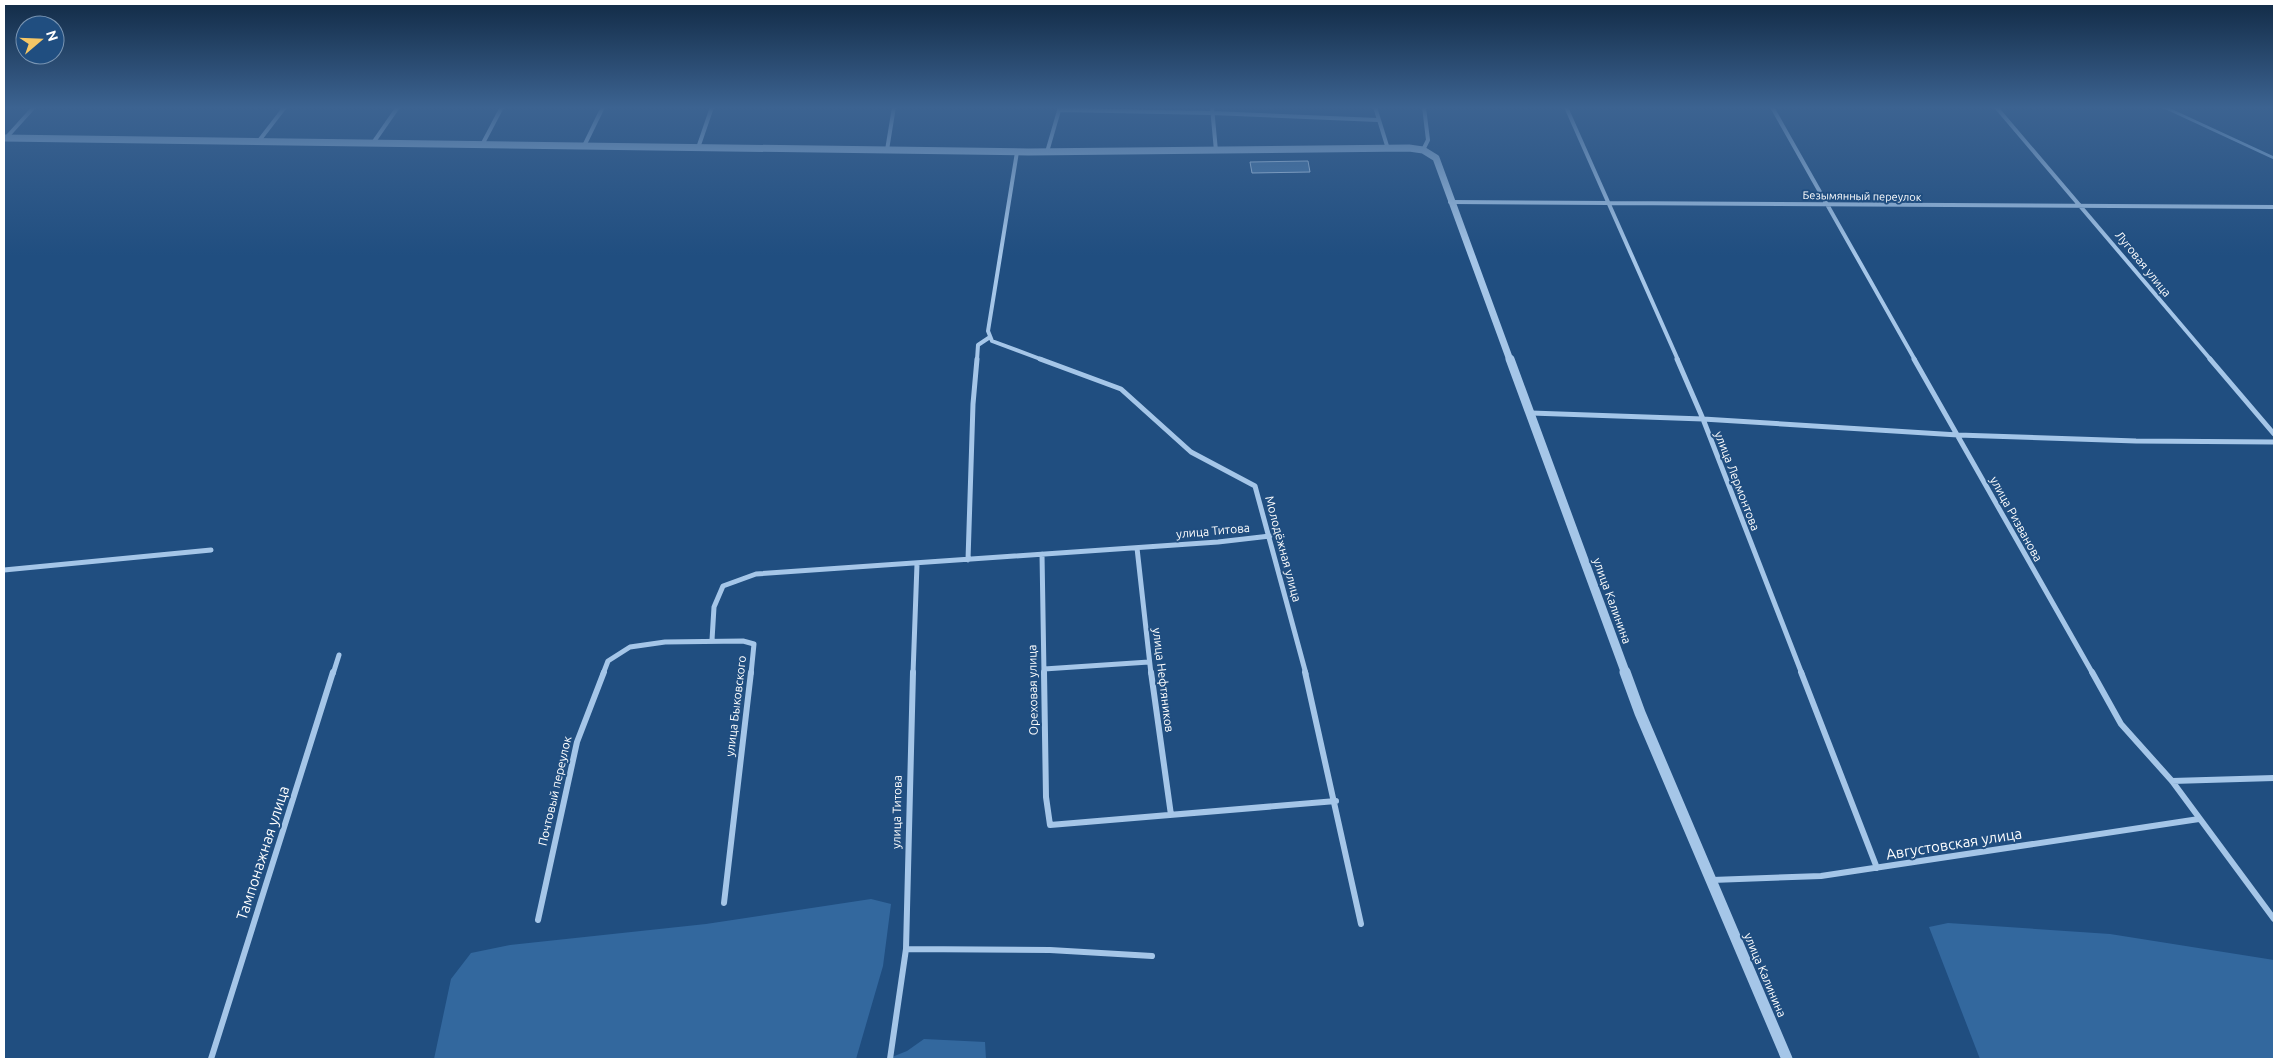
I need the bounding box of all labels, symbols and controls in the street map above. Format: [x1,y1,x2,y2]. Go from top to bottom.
north arrow [15,15,65,65]
text: N [43,28,62,43]
street label: Безымянный переулок [1802,189,1922,203]
street label: Луговая улица [2113,228,2174,299]
street label: улица Лермонтова [1713,429,1762,532]
street label: улица Ризванова [1988,474,2045,564]
street label: Молодёжная улица [1263,494,1304,603]
street label: улица Титова [1176,521,1250,540]
street label: улица Калинина [1591,556,1634,646]
street label: улица Нефтяников [1151,627,1176,733]
street label: Ореховая улица [1025,645,1040,735]
street label: улица Быковского [723,655,748,757]
street label: Почтовый переулок [536,735,573,847]
street label: улица Титова [889,775,904,849]
street label: Тампонажная улица [233,783,292,922]
street label: Августовская улица [1885,824,2023,863]
street label: улица Калинина [1742,931,1789,1019]

